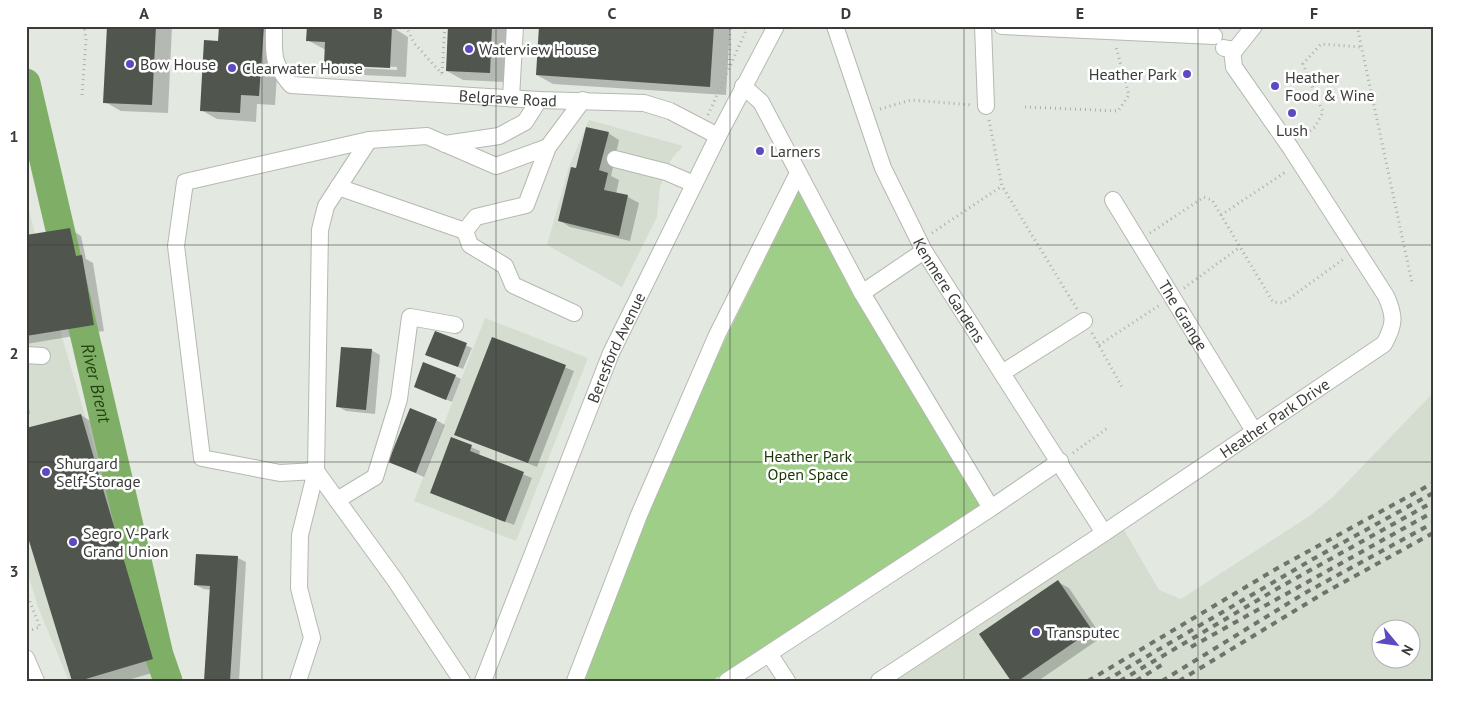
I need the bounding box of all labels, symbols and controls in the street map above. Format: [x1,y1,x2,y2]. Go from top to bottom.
text: A [139,3,149,23]
text: B [373,3,383,23]
text: C [608,3,617,23]
text: D [841,3,851,23]
text: E [1076,3,1084,23]
text: F [1310,3,1318,23]
place label: Waterview House [479,39,597,59]
marker: Waterview House [463,43,475,55]
place label: Bow House [140,54,216,74]
marker: Bow House [124,58,136,70]
place label: Clearwater House [242,58,363,78]
marker: Clearwater House [226,62,238,74]
place label: Heather Park [1089,64,1177,84]
place label: Heather Food & Wine [1285,67,1375,105]
marker: Heather Park [1181,68,1193,80]
marker: Heather Food & Wine [1269,80,1281,92]
street label: Belgrave Road [458,85,557,111]
marker: Lush [1286,107,1298,119]
place label: Lush [1276,120,1308,140]
text: 1 [9,126,19,146]
place label: Larners [770,141,821,161]
marker: Larners [754,145,766,157]
street label: Kenmere Gardens [909,234,990,347]
street label: The Grange [1154,276,1212,354]
street label: Beresford Avenue [583,289,649,406]
water label: River Brent [76,341,117,426]
text: 2 [9,343,19,363]
street label: Heather Park Drive [1216,374,1333,462]
park label: Heather Park Open Space [764,446,852,484]
place label: Shurgard Self-Storage [56,453,141,491]
marker: Shurgard Self-Storage [40,466,52,478]
place label: Segro V-Park Grand Union [83,523,170,561]
marker: Segro V-Park Grand Union [67,536,79,548]
text: 3 [9,561,19,581]
north arrow [1372,620,1422,670]
place label: Transputec [1046,622,1120,642]
marker: Transputec [1030,626,1042,638]
text: N [1397,642,1417,659]

